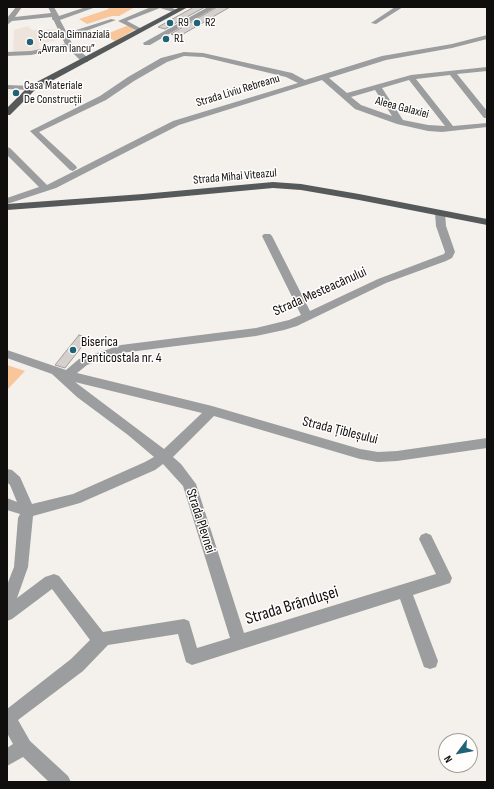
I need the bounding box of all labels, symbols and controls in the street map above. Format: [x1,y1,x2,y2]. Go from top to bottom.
place label: R9 [178,16,189,30]
place label: R2 [205,16,215,30]
marker: R9 [165,18,175,28]
marker: R2 [192,18,202,28]
place label: Școala Gimnazială „Avram Iancu” [38,28,110,56]
place label: R1 [174,32,184,46]
marker: R1 [161,34,171,44]
marker: Școala Gimnazială „Avram Iancu” [25,37,35,47]
street label: Strada Liviu Rebreanu [194,71,282,111]
place label: Casa Materiale De Construcții [24,79,83,107]
marker: Casa Materiale De Construcții [11,88,21,98]
street label: Aleea Galaxiei [374,94,430,122]
street label: Strada Mihai Viteazul [193,166,277,188]
street label: Strada Mesteacănului [271,264,369,320]
place label: Biserica Penticostala nr. 4 [81,334,162,366]
marker: Biserica Penticostala nr. 4 [68,345,78,355]
street label: Strada Țibleșului [301,414,379,448]
street label: Strada Plevnei [182,487,218,555]
street label: Strada Brândușei [243,582,341,630]
north arrow [438,733,478,773]
text: N [441,753,455,765]

